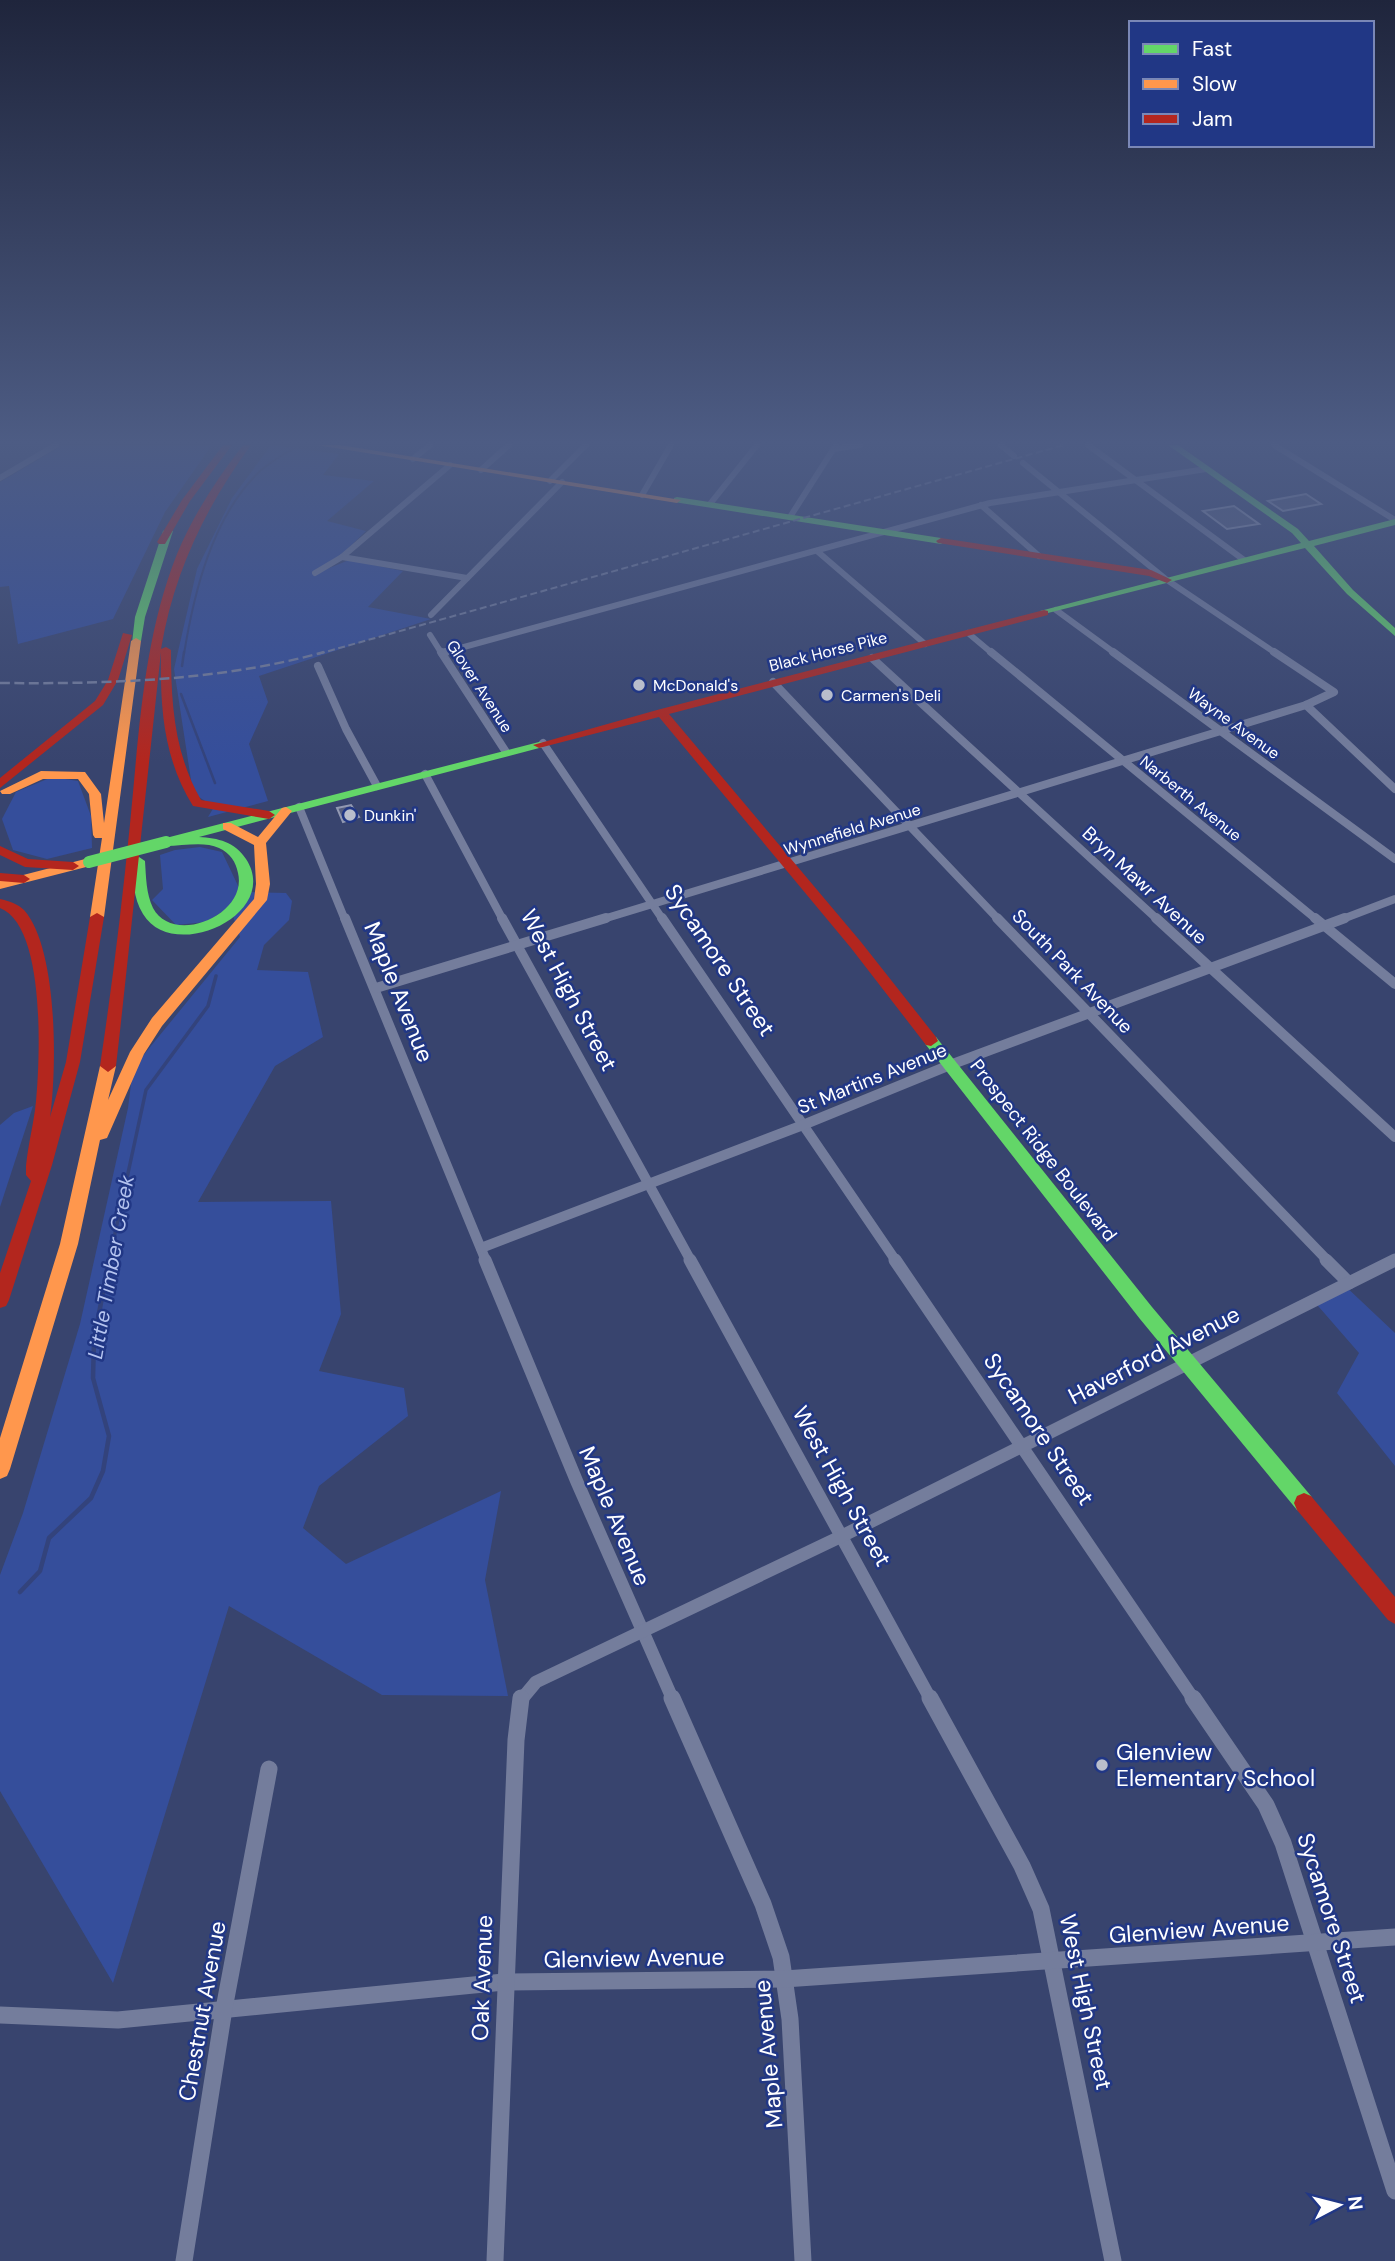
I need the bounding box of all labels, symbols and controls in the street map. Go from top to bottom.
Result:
legend [1129,21,1374,147]
text: Fast [1192,35,1232,63]
text: Slow [1192,70,1237,98]
text: Jam [1192,105,1233,133]
street label: Black Horse Pike [767,627,889,676]
street label: Glover Avenue [442,636,517,737]
place label: McDonald's [653,675,738,696]
marker: McDonald's [631,677,647,693]
street label: Wayne Avenue [1183,683,1284,764]
place label: Carmen's Deli [841,685,941,706]
marker: Carmen's Deli [819,687,835,703]
street label: Narberth Avenue [1136,751,1246,846]
street label: Wynnefield Avenue [781,799,923,860]
place label: Dunkin' [364,805,416,826]
marker: Dunkin' [342,807,358,823]
street label: Bryn Mawr Avenue [1077,821,1213,950]
street label: Sycamore Street [658,878,782,1042]
street label: West High Street [514,904,624,1076]
street label: South Park Avenue [1007,904,1139,1039]
street label: Maple Avenue [357,917,441,1067]
street label: St Martins Avenue [794,1037,951,1120]
street label: Prospect Ridge Boulevard [965,1054,1123,1247]
water label: Little Timber Creek [81,1173,141,1361]
street label: Haverford Avenue [1063,1299,1245,1411]
street label: Sycamore Street [977,1347,1101,1511]
street label: West High Street [786,1401,898,1571]
street label: Maple Avenue [572,1442,658,1590]
place label: Glenview Elementary School [1116,1737,1315,1793]
marker: Glenview Elementary School [1094,1757,1110,1773]
street label: Sycamore Street [1290,1829,1374,2007]
street label: Glenview Avenue [1108,1908,1290,1950]
street label: West High Street [1053,1911,1119,2093]
street label: Oak Avenue [465,1914,499,2042]
street label: Chestnut Avenue [171,1919,233,2103]
street label: Glenview Avenue [543,1941,725,1975]
street label: Maple Avenue [747,1979,789,2129]
north arrow [1304,2170,1374,2240]
text: N [1342,2195,1369,2211]

